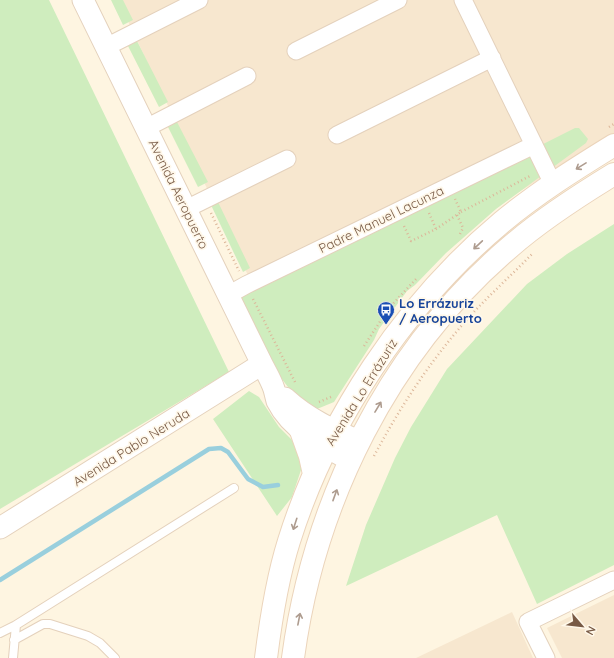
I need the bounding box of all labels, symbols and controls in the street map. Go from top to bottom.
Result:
street label: Avenida Aeropuerto [146,137,213,252]
one-way arrow [576,162,587,170]
street label: Padre Manuel Lacunza [316,182,446,256]
one-way arrow [472,240,483,249]
place label: Lo Errázuriz / Aeropuerto [399,295,482,326]
bus stop icon: Lo Errázuriz / Aeropuerto [376,300,396,325]
street label: Avenida Lo Errázuriz [322,336,400,448]
one-way arrow [374,402,382,413]
street label: Avenida Pablo Neruda [70,405,192,489]
one-way arrow [332,489,340,501]
one-way arrow [291,517,298,530]
north arrow [562,606,602,646]
one-way arrow [295,613,303,626]
text: N [583,624,599,638]

